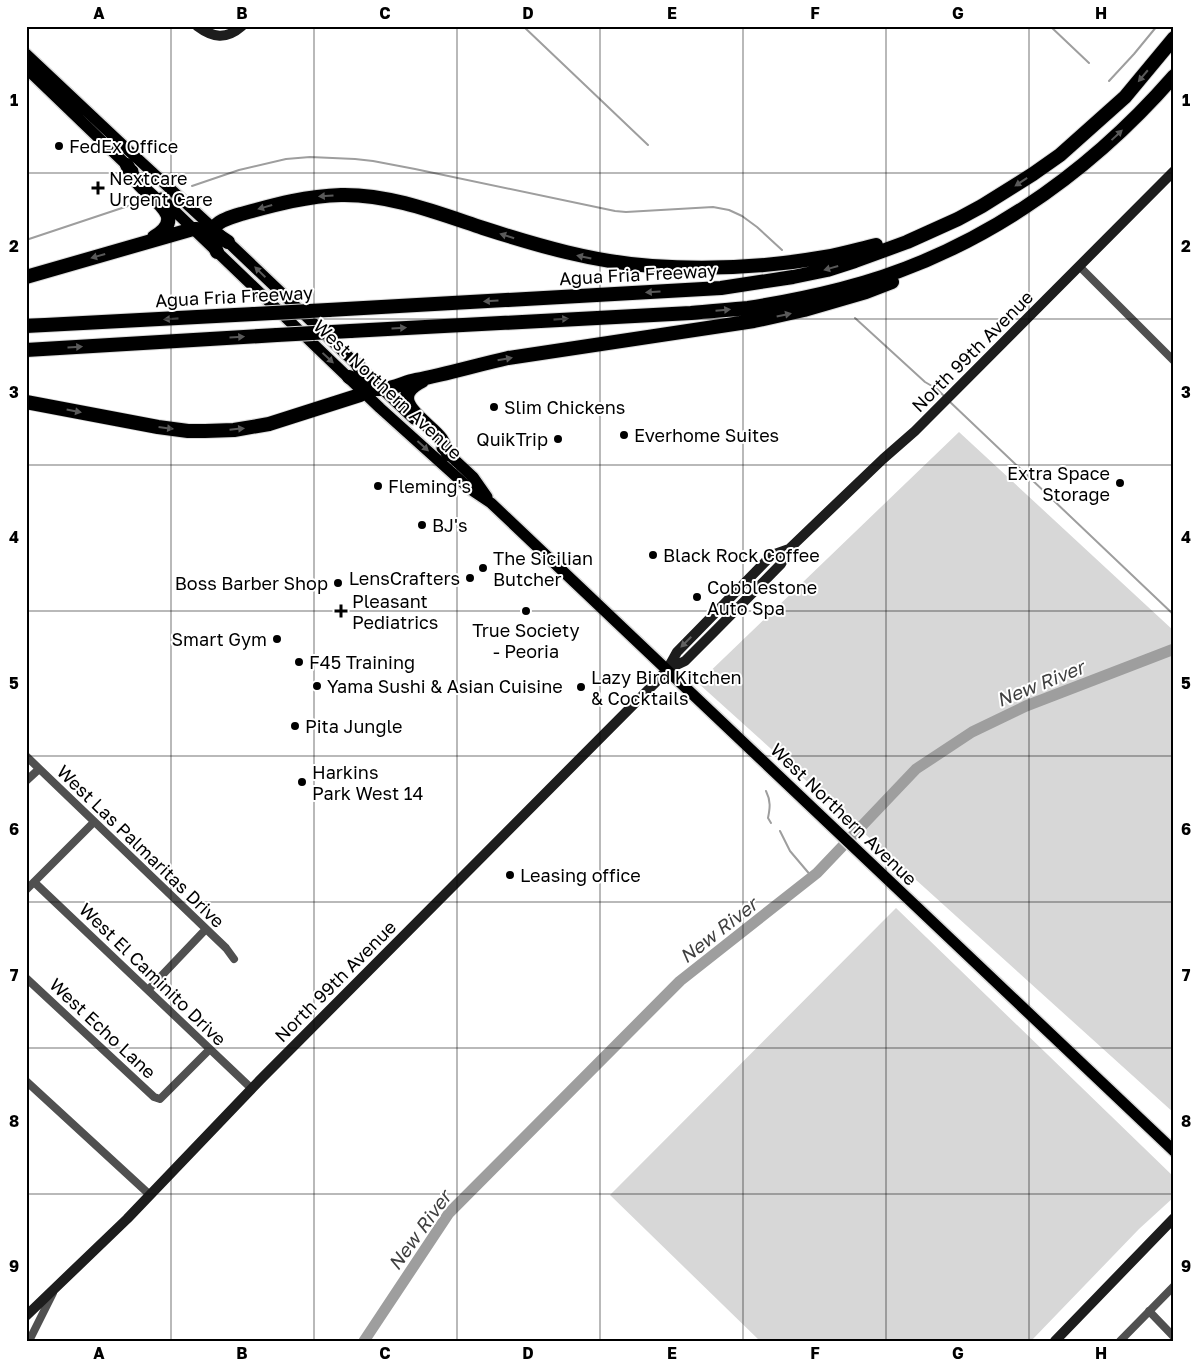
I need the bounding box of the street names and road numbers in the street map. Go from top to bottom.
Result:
street label: Agua Fria Freeway [558,259,718,289]
street label: Agua Fria Freeway [154,281,314,311]
street label: North 99th Avenue [907,286,1037,416]
street label: West Northern Avenue [309,314,467,464]
street label: West Northern Avenue [766,738,922,890]
street label: West Las Palmaritas Drive [53,760,229,932]
street label: West El Caminito Drive [75,898,231,1050]
street label: North 99th Avenue [270,916,400,1046]
street label: West Echo Lane [45,973,161,1083]

